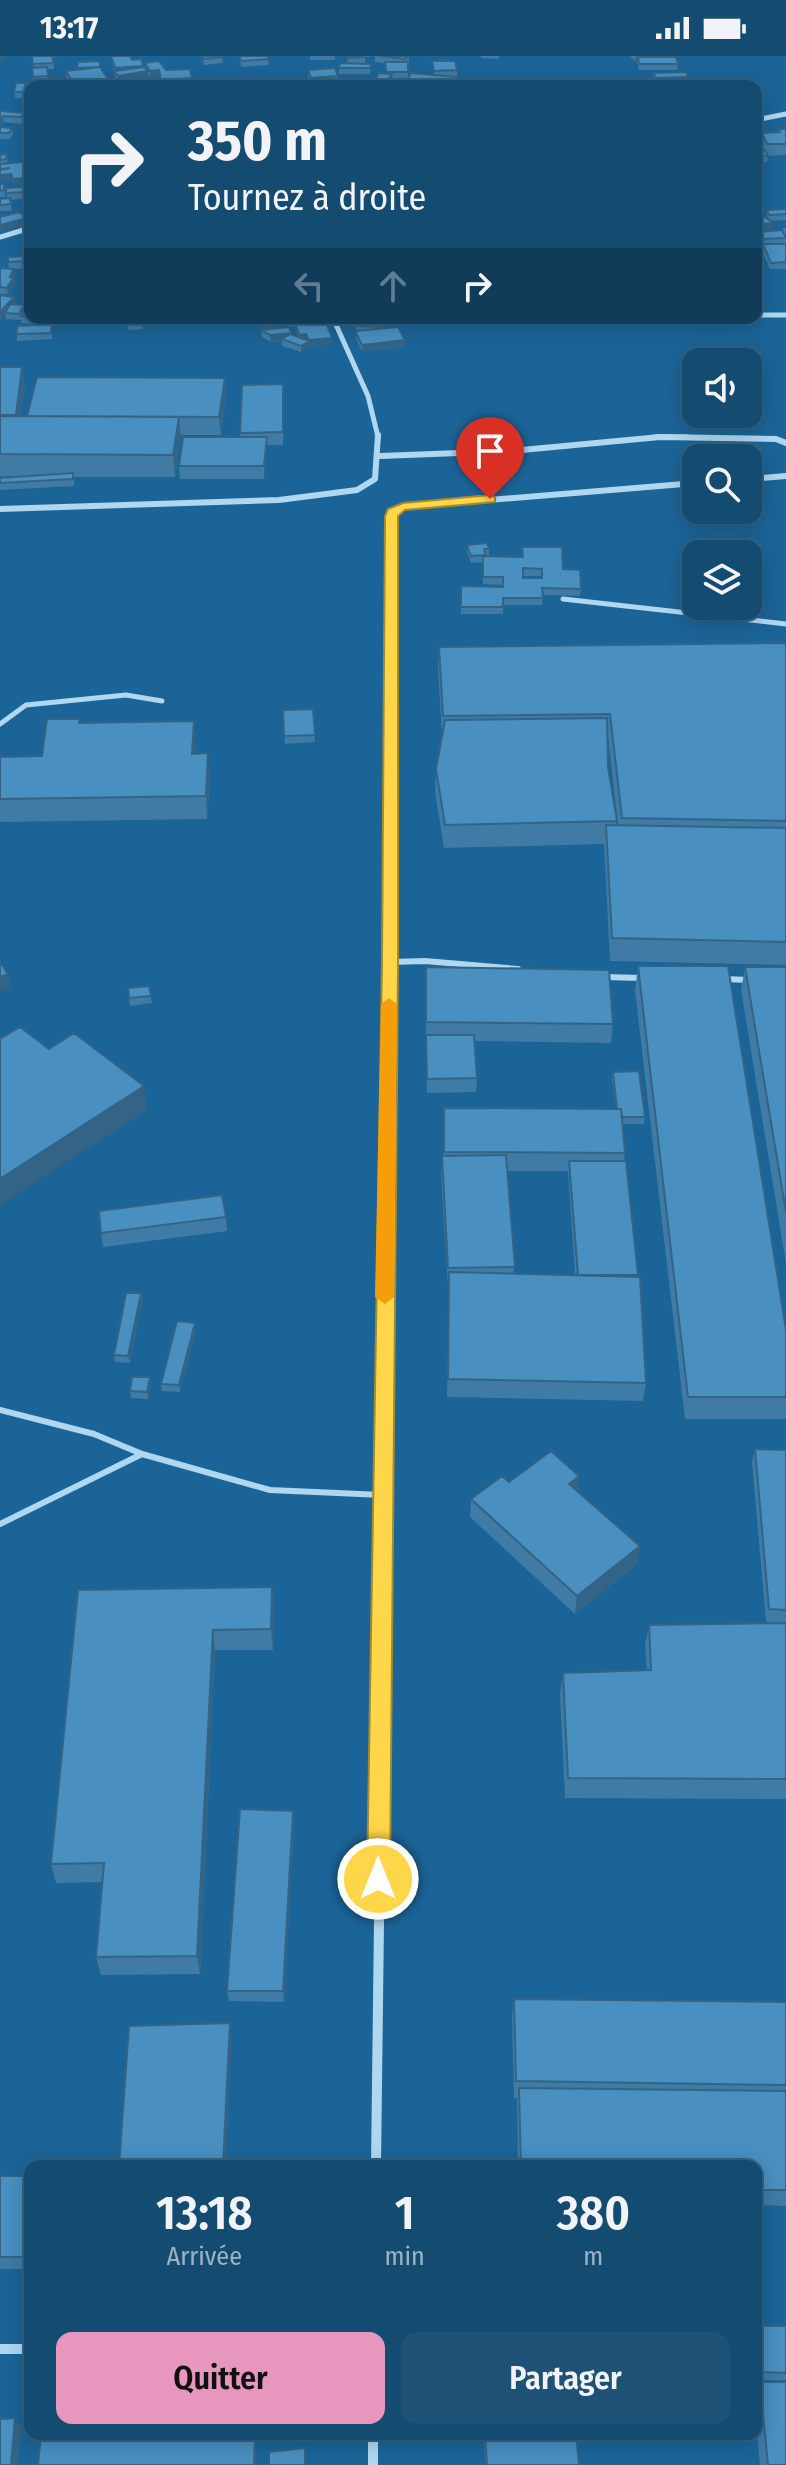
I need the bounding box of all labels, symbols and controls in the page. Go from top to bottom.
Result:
text: 13:17 [40,10,98,46]
text: 350 m [188,108,327,175]
icon: right [56,112,160,216]
text: Tournez à droite [188,176,426,220]
icon: left [287,264,331,308]
icon: ahead [371,264,415,308]
icon: right [455,264,499,308]
map controls [682,348,762,620]
button: sound [682,348,762,428]
pin [456,417,524,499]
icon: arrive [468,429,512,473]
button: search [682,444,762,524]
button: layers [682,540,762,620]
position arrow [336,1837,420,1921]
text: 13:18 [156,2184,253,2242]
text: 1 [395,2184,415,2242]
text: 380 [557,2184,630,2242]
text: Arrivée [166,2241,242,2272]
text: min [385,2241,425,2272]
text: m [583,2241,603,2272]
button: Quitter [56,2332,385,2424]
button: Partager [401,2332,730,2424]

